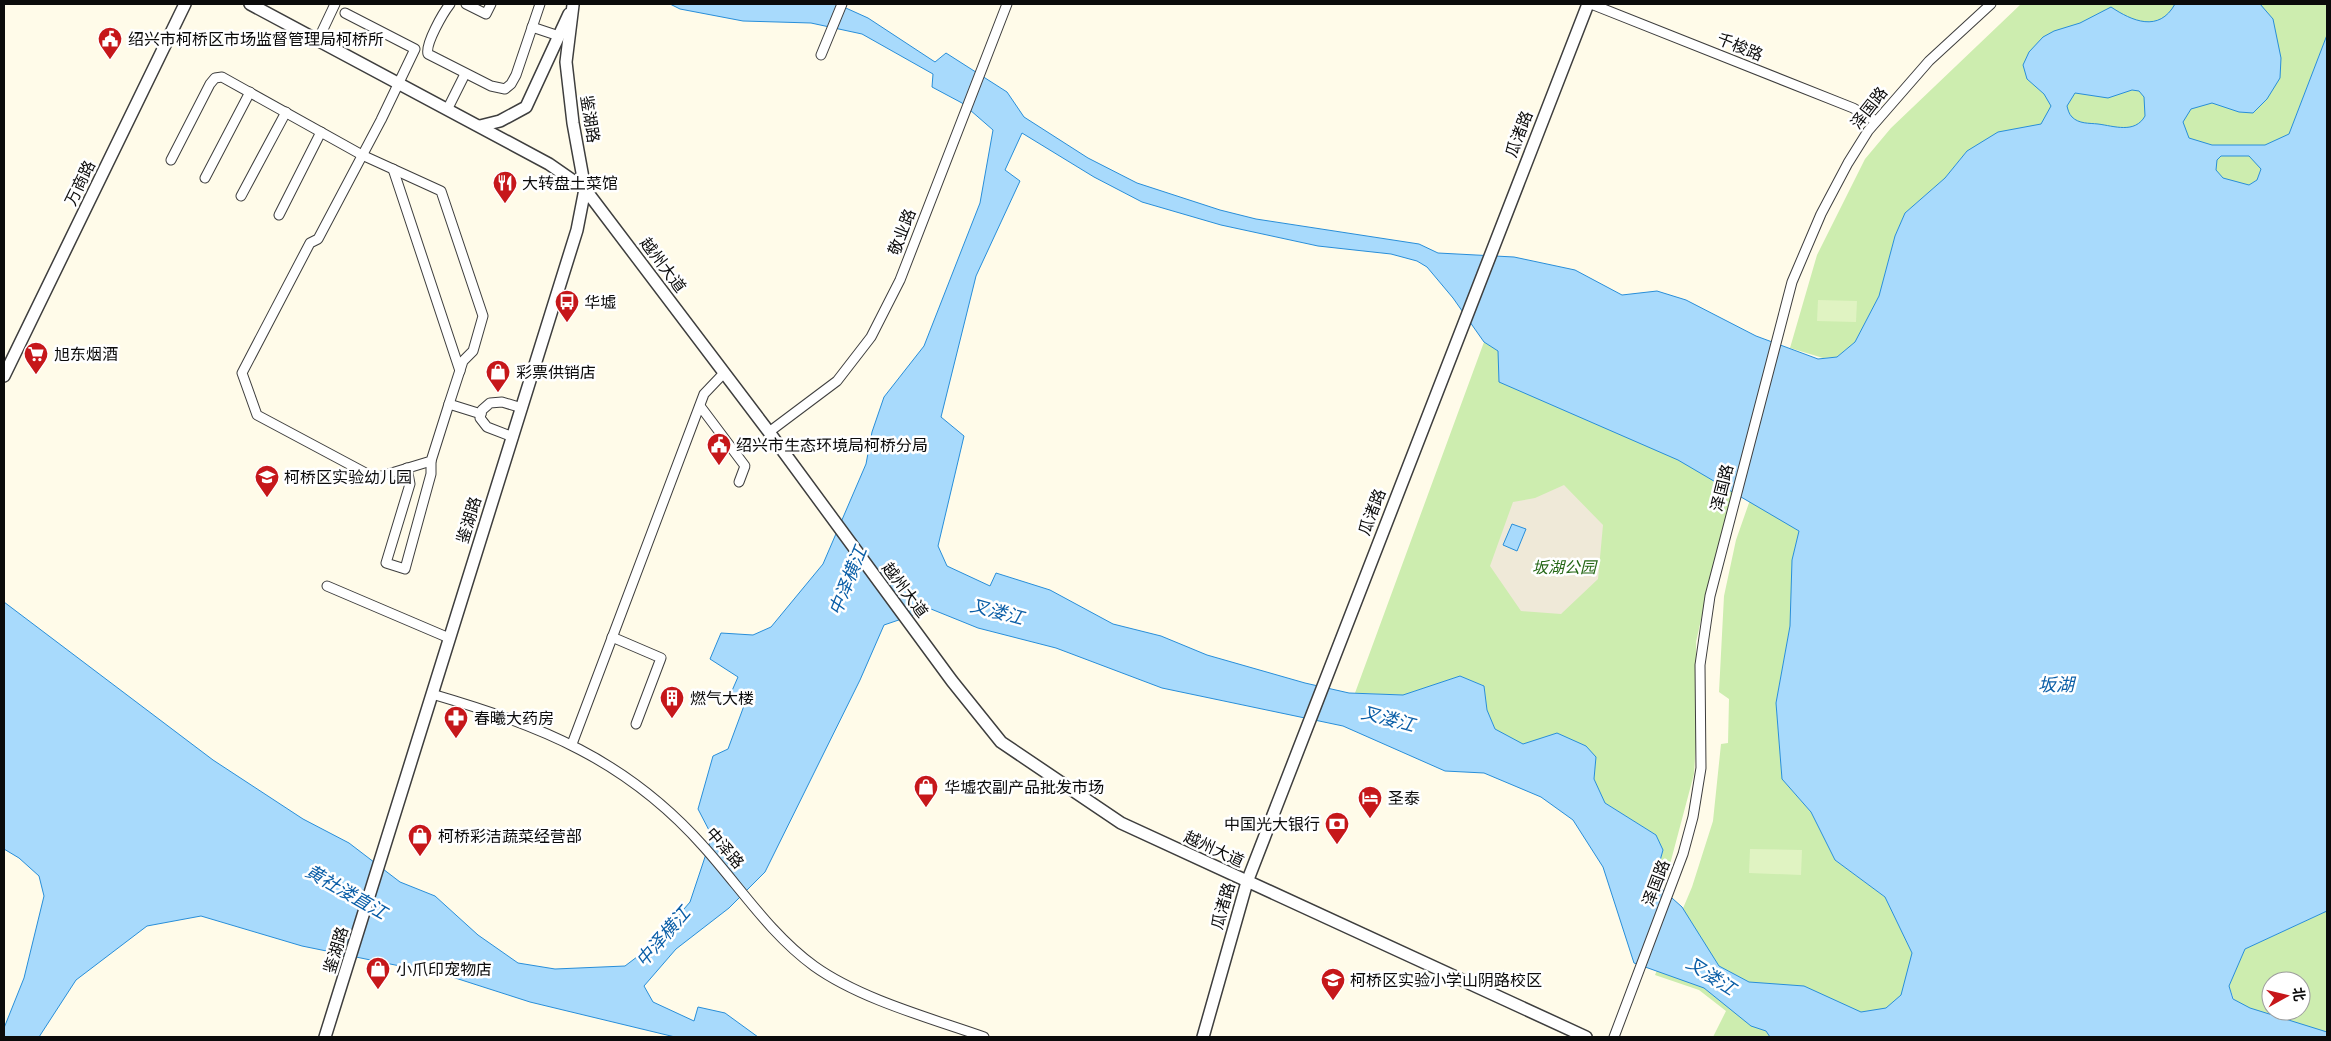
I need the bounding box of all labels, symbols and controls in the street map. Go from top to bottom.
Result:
public building icon: 绍兴市柯桥区市场监督管理局柯桥所 [97,26,123,60]
street label: 千梭路 [1714,29,1766,65]
place label: 绍兴市柯桥区市场监督管理局柯桥所 [128,30,384,49]
street label: 泽国路 [1847,83,1891,133]
street label: 鉴湖路 [577,94,603,144]
street label: 瓜渚路 [1502,108,1536,160]
street label: 万商路 [61,157,99,209]
restaurant icon: 大转盘土菜馆 [492,170,518,204]
place label: 大转盘土菜馆 [522,174,618,193]
street label: 敬业路 [885,206,919,258]
street label: 越州大道 [636,234,690,296]
bus stop icon: 华墟 [554,289,580,323]
place label: 华墟 [584,293,616,312]
supermarket icon: 旭东烟酒 [23,341,49,375]
place label: 旭东烟酒 [54,345,118,364]
shop icon: 彩票供销店 [485,359,511,393]
place label: 彩票供销店 [516,363,596,382]
public building icon: 绍兴市生态环境局柯桥分局 [706,432,732,466]
place label: 绍兴市生态环境局柯桥分局 [736,436,928,455]
street label: 泽国路 [1707,462,1737,514]
school or university icon: 柯桥区实验幼儿园 [254,464,280,498]
place label: 柯桥区实验幼儿园 [284,468,412,487]
street label: 瓜渚路 [1355,486,1389,538]
street label: 鉴湖路 [453,494,485,546]
water label: 中泽横江 [824,542,872,618]
park label: 坂湖公园 [1532,558,1598,577]
street label: 越州大道 [878,559,932,621]
water label: 叉溇江 [968,594,1028,630]
water label: 坂湖 [2038,674,2077,696]
building icon: 燃气大楼 [659,685,685,719]
place label: 燃气大楼 [690,689,754,708]
water label: 叉溇江 [1359,701,1419,737]
pharmacy icon: 春曦大药房 [443,705,469,739]
place label: 春曦大药房 [474,709,554,728]
shop icon: 华墟农副产品批发市场 [913,774,939,808]
place label: 华墟农副产品批发市场 [944,778,1104,797]
hotel icon: 圣泰 [1357,785,1383,819]
place label: 圣泰 [1388,789,1420,808]
bank icon: 中国光大银行 [1324,811,1350,845]
place label: 中国光大银行 [1224,815,1320,834]
shop icon: 柯桥彩洁蔬菜经营部 [407,823,433,857]
street label: 中泽路 [702,824,748,872]
place label: 柯桥彩洁蔬菜经营部 [438,827,582,846]
street label: 越州大道 [1181,827,1247,871]
street label: 泽国路 [1639,857,1673,909]
water label: 黄社溇直江 [302,860,392,925]
street label: 瓜渚路 [1207,880,1239,932]
water label: 中泽横江 [631,901,696,971]
street label: 鉴湖路 [320,924,352,976]
water label: 叉溇江 [1682,952,1741,1001]
shop icon: 小爪印宠物店 [365,956,391,990]
place label: 小爪印宠物店 [396,960,492,979]
school or university icon: 柯桥区实验小学山阴路校区 [1320,967,1346,1001]
place label: 柯桥区实验小学山阴路校区 [1350,971,1542,990]
north arrow [2261,971,2311,1021]
text: 北 [2289,986,2308,1002]

